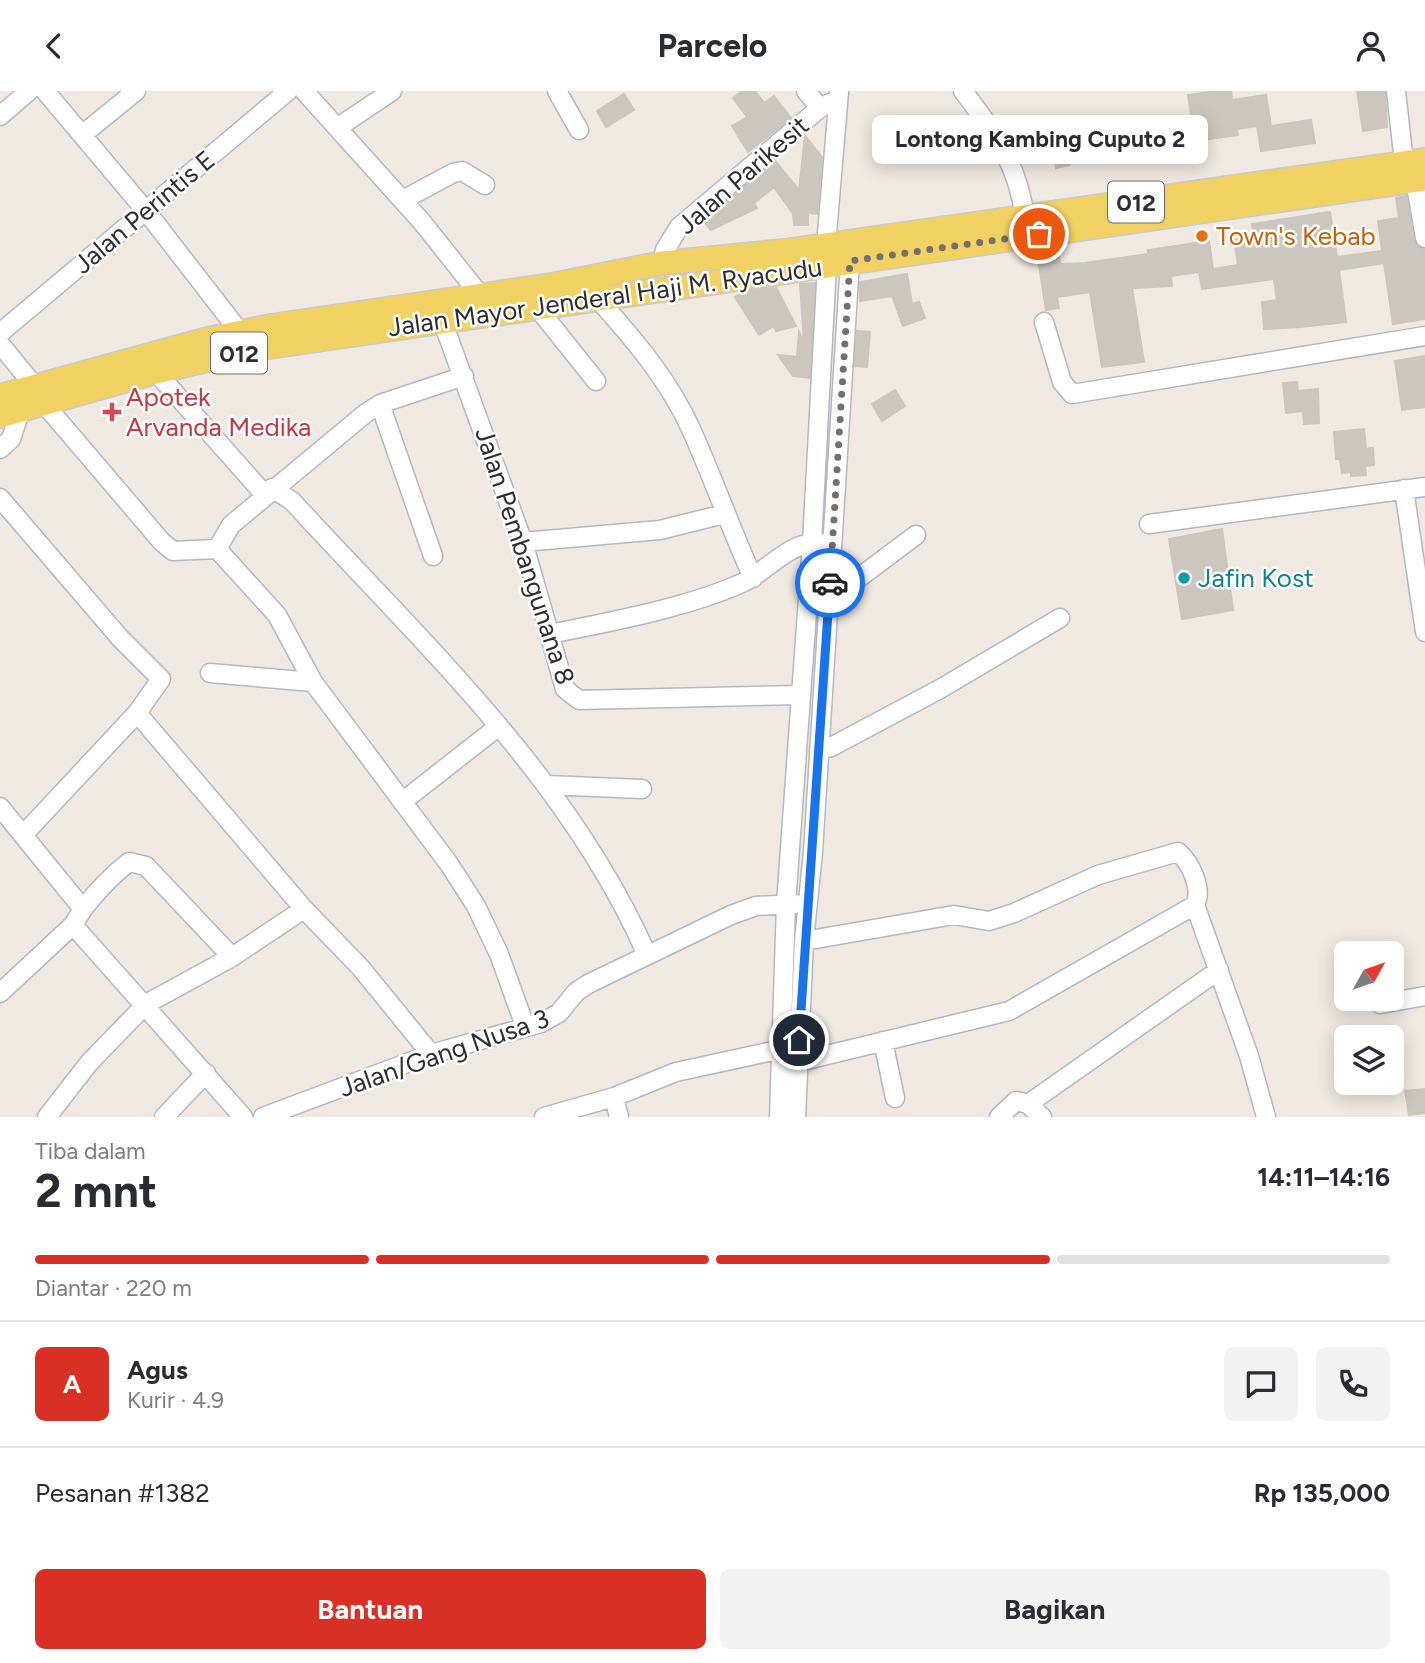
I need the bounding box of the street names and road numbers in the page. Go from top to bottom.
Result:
street label: Jalan Parikesit [671,109,815,241]
street label: Jalan Perintis E [67,144,221,280]
road number: 012 [1108,181,1164,223]
street label: Jalan Mayor Jenderal Haji M. Ryacudu [386,251,824,343]
road number: 012 [211,333,267,373]
street label: Jalan Pembangunana 8 [468,423,582,689]
street label: Jalan/Gang Nusa 3 [335,1002,553,1104]

